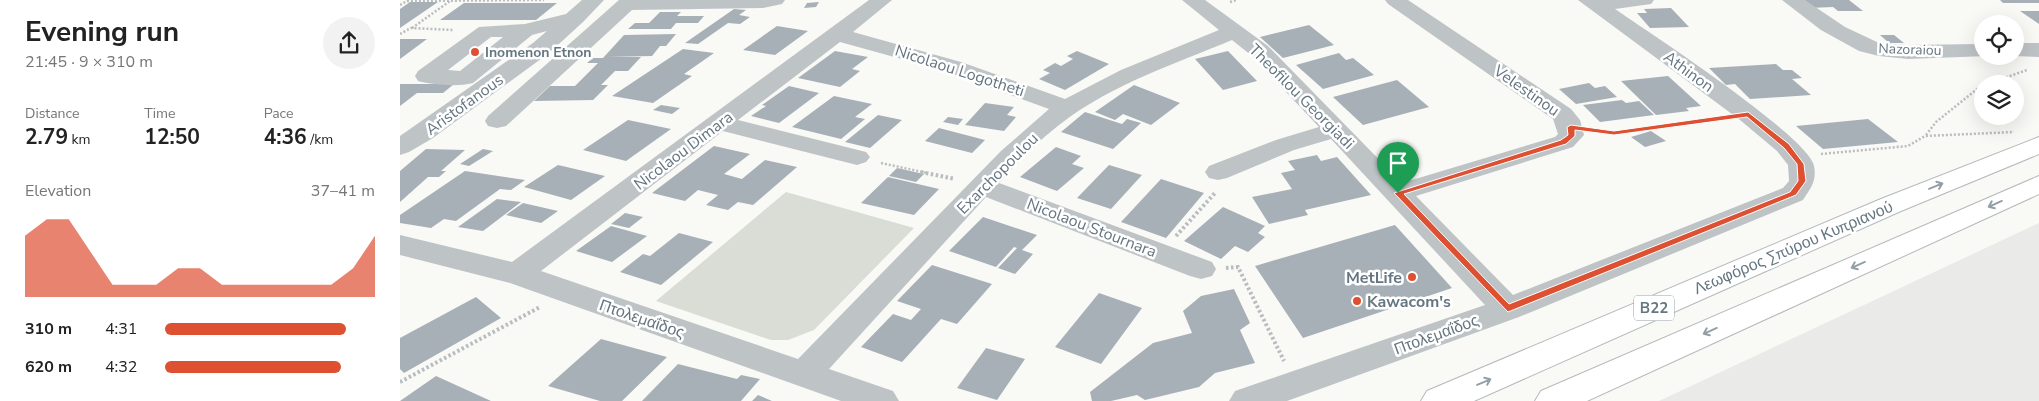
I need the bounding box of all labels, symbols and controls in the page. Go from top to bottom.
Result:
text: Evening run [25,13,179,51]
map controls [1974,15,2024,125]
button: locate [1974,15,2024,65]
button: share [323,17,375,69]
street label: Theofilou Georgiadi [1244,39,1359,154]
street label: Nazoraiou [1878,39,1942,60]
street label: Nicolaou Logotheti [892,40,1027,102]
place label: Inomenon Etnon [485,43,591,62]
marker: Inomenon Etnon [469,46,481,58]
street label: Athinon [1659,46,1718,97]
text: 21:45 · 9 × 310 m [25,51,153,73]
street label: Velestinou [1488,60,1564,122]
street label: Aristofanous [421,69,508,141]
button: layers [1974,75,2024,125]
text: Distance [25,104,79,123]
text: Time [144,104,175,123]
text: Pace [264,104,293,123]
street label: Nicolaou Dimara [630,106,738,195]
text: 2.79 [25,123,68,151]
text: 12:50 [144,123,200,151]
text: 4:36 [264,123,307,151]
street label: Exarchopoulou [952,128,1043,219]
text: km [68,130,91,149]
text: /km [307,130,333,149]
pin [1377,142,1419,193]
icon: arrive [1384,149,1412,177]
text: Elevation [25,180,91,202]
text: 37–41 m [311,180,375,202]
one-way arrow [1928,181,1943,191]
street label: Nicolaou Stournara [1024,193,1160,263]
street label: Λεωφόρος Σπύρου Κυπριανού [1690,196,1896,300]
one-way arrow [1987,200,2002,210]
one-way arrow [1851,261,1866,271]
place label: MetLife [1346,267,1402,289]
marker: MetLife [1406,271,1418,283]
place label: Kawacom's [1367,291,1451,313]
street label: Πτολεμαΐδος [596,294,687,344]
marker: Kawacom's [1351,295,1363,307]
road number: B22 [1634,296,1674,320]
street label: Πτολεμαΐδος [1391,309,1482,360]
text: 310 m [25,318,72,340]
text: 4:31 [105,318,137,340]
one-way arrow [1703,327,1718,337]
text: 620 m [25,356,72,378]
text: 4:32 [105,356,137,378]
one-way arrow [1476,376,1491,386]

